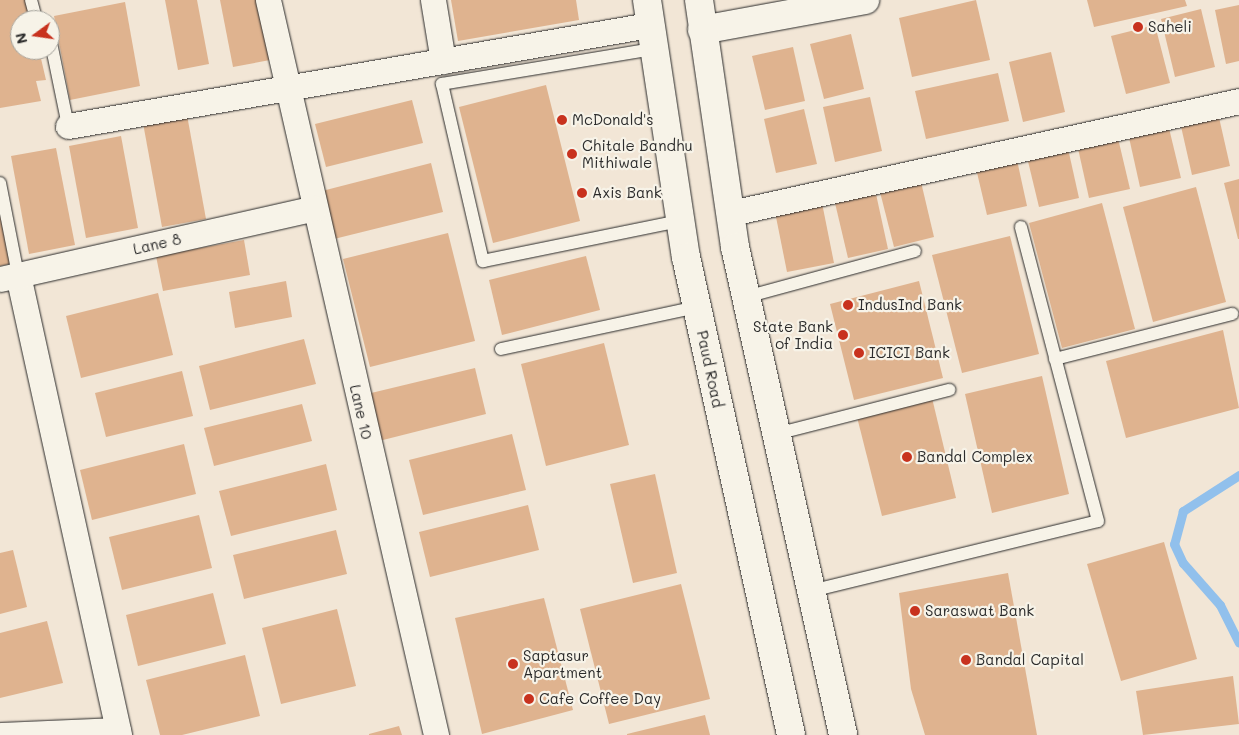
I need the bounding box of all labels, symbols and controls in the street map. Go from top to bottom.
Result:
north arrow [10,10,60,60]
place label: Saheli [1148,18,1192,36]
marker: Saheli [1132,21,1144,33]
text: N [10,31,31,46]
place label: McDonald's [572,111,654,129]
marker: McDonald's [556,114,568,126]
place label: Chitale Bandhu Mithiwale [582,136,693,171]
marker: Chitale Bandhu Mithiwale [566,148,578,160]
place label: Axis Bank [592,184,662,202]
marker: Axis Bank [576,187,588,199]
street label: Lane 8 [131,230,183,258]
place label: IndusInd Bank [858,296,962,314]
marker: IndusInd Bank [842,299,854,311]
place label: State Bank of India [753,317,833,352]
street label: Paud Road [693,329,727,409]
marker: State Bank of India [837,329,849,341]
place label: ICICI Bank [869,344,950,362]
marker: ICICI Bank [853,347,865,359]
street label: Lane 10 [346,383,376,441]
place label: Bandal Complex [917,448,1033,466]
marker: Bandal Complex [901,451,913,463]
place label: Saraswat Bank [925,602,1034,620]
marker: Saraswat Bank [909,605,921,617]
place label: Saptasur Apartment [523,646,602,681]
place label: Bandal Capital [976,651,1084,669]
marker: Bandal Capital [960,654,972,666]
marker: Saptasur Apartment [507,658,519,670]
place label: Cafe Coffee Day [539,690,661,708]
marker: Cafe Coffee Day [523,693,535,705]

